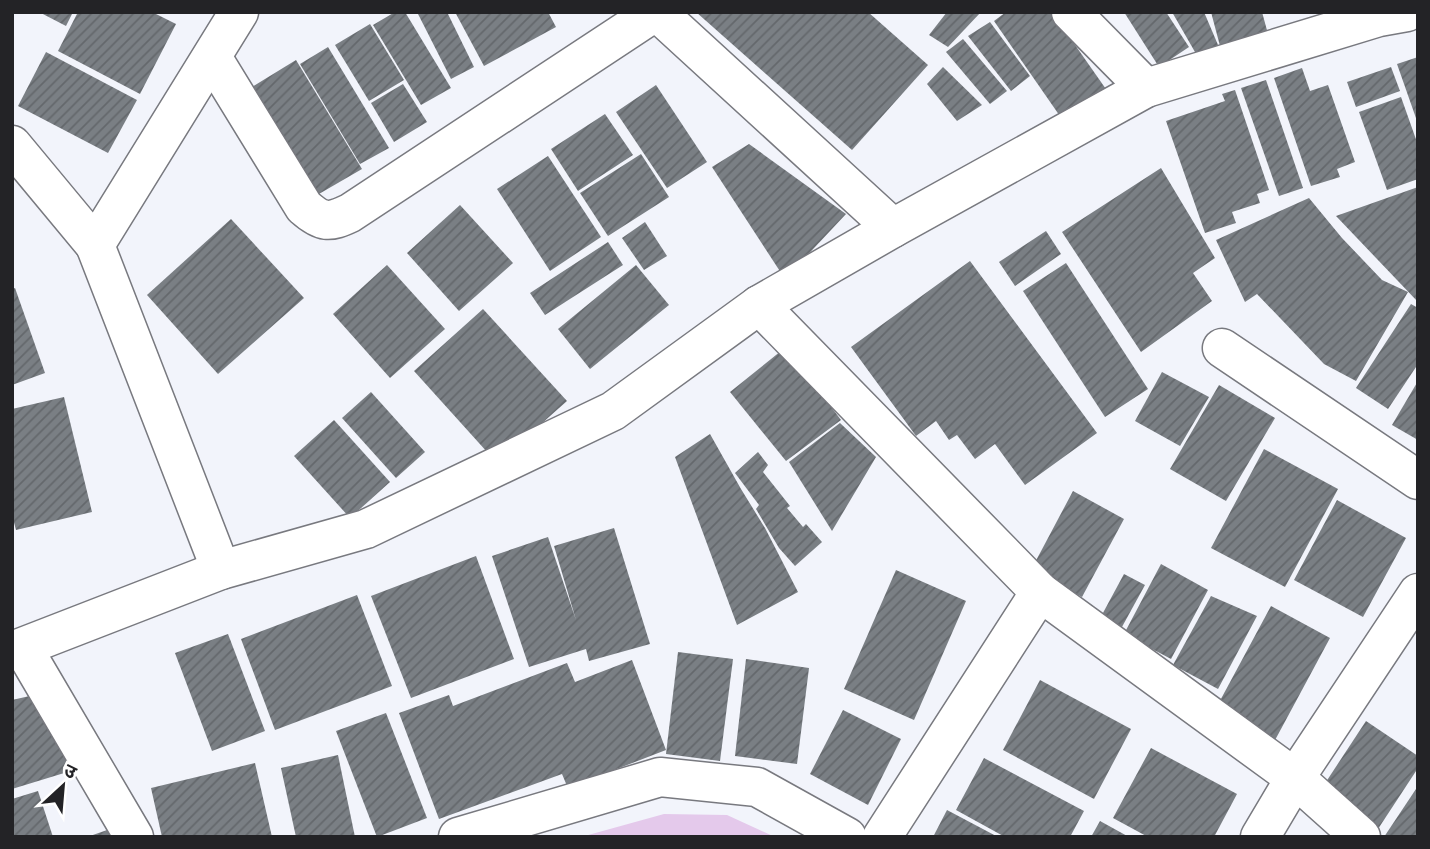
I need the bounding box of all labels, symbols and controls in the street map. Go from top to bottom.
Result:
north arrow [28,751,98,821]
text: उ [61,758,81,783]

